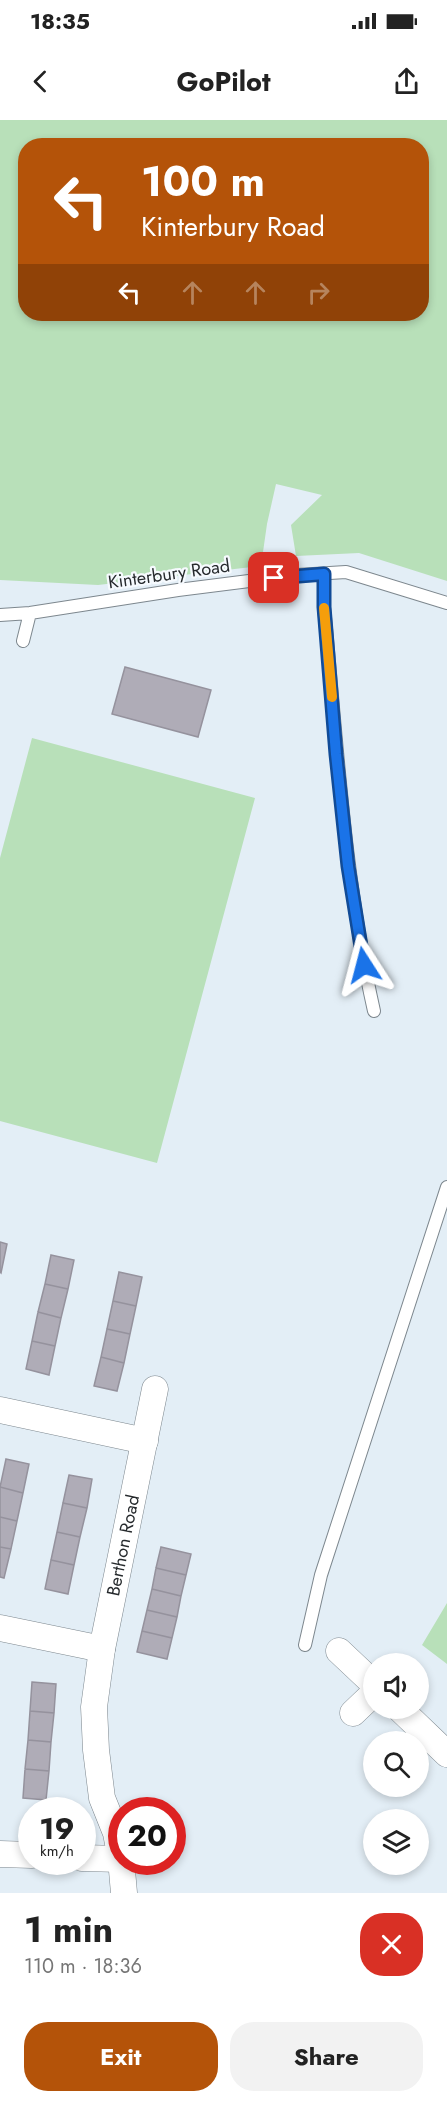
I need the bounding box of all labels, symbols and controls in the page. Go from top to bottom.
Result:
text: 18:35 [30,5,90,37]
text: GoPilot [177,62,271,101]
icon: back [24,65,57,98]
icon: share [390,65,423,98]
text: 100 m [141,151,265,212]
icon: left [42,162,120,240]
text: Kinterbury Road [141,207,325,246]
icon: left [113,276,146,309]
icon: ahead [176,276,209,309]
icon: ahead [239,276,272,309]
icon: right [302,276,335,309]
pin [248,552,299,603]
street label: Kinterbury Road [106,553,232,595]
icon: arrive [257,561,290,594]
position arrow [332,933,396,997]
street label: Berthon Road [100,1492,146,1598]
map controls [363,1653,429,1875]
button: sound [363,1653,429,1719]
button: search [363,1731,429,1797]
speed limit sign: 20 [108,1797,186,1875]
text: 19 [39,1807,75,1850]
button: layers [363,1809,429,1875]
text: km/h [40,1840,74,1862]
text: 1 min [24,1903,113,1955]
button: close [360,1913,423,1976]
text: 110 m · 18:36 [24,1952,142,1981]
button: Exit [24,2022,218,2091]
button: Share [230,2022,423,2091]

